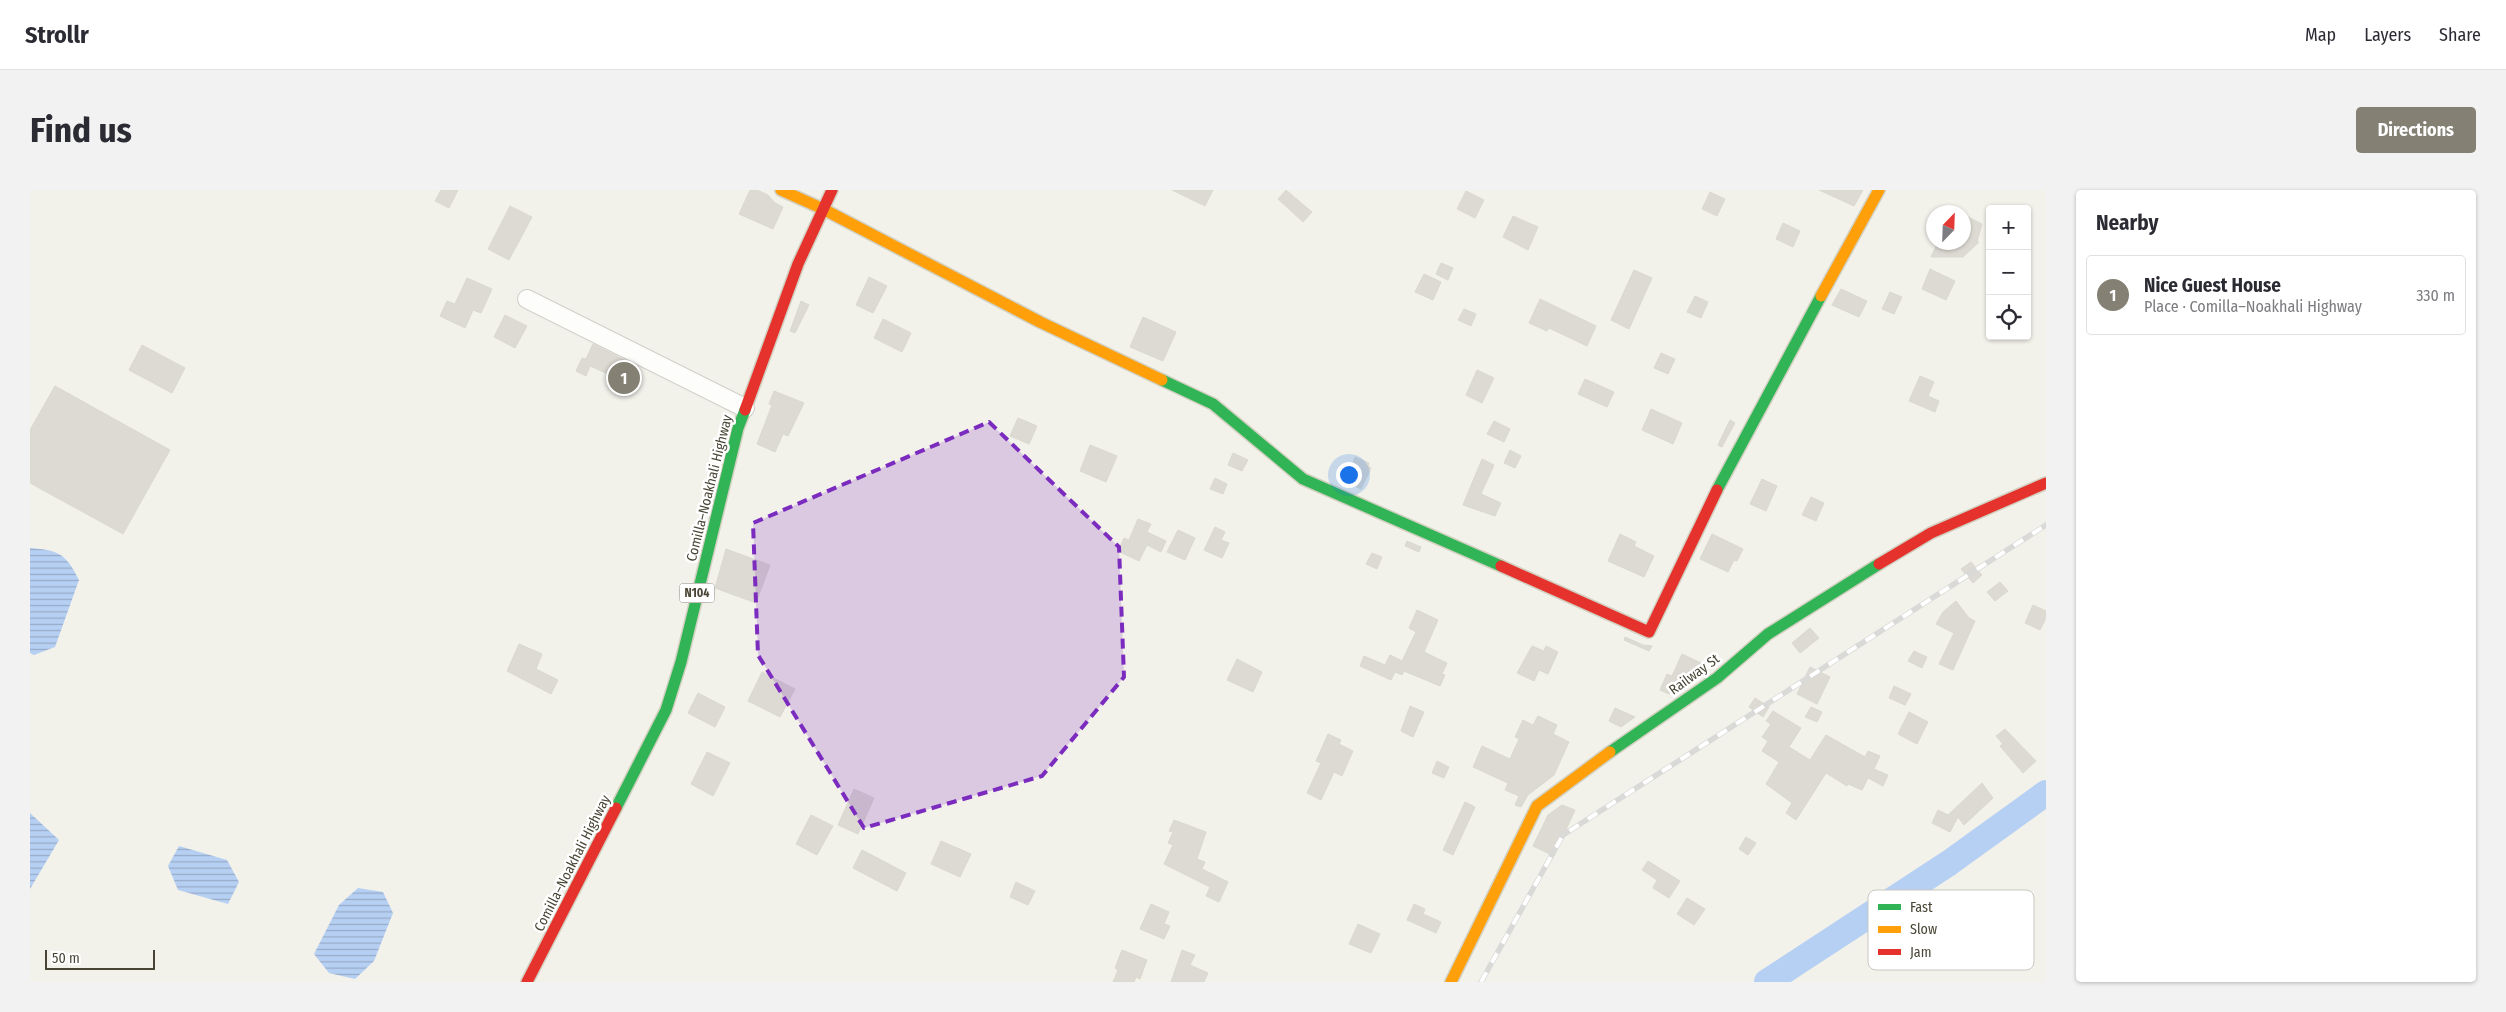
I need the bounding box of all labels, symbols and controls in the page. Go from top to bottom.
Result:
text: Strollr [25,21,89,49]
text: Map [2305,24,2336,46]
text: Layers [2364,24,2411,46]
text: Share [2439,24,2481,46]
button: Directions [2356,107,2476,153]
text: Find us [30,109,132,151]
north arrow [1926,205,1971,250]
map controls [1986,205,2031,340]
button: + [1986,205,2031,250]
text: Nearby [2096,210,2158,236]
button: − [1986,250,2031,295]
text: Nice Guest House [2144,274,2281,297]
text: 1 [2110,286,2116,305]
text: 330 m [2416,286,2455,305]
button: locate [1986,295,2031,340]
text: Place · Comilla–Noakhali Highway [2144,297,2362,316]
pin: 1 [608,359,640,397]
street label: Comilla–Noakhali Highway [683,412,736,563]
your location [1336,462,1362,488]
road number: N104 [680,583,714,602]
street label: Railway St [1666,650,1723,698]
street label: Comilla–Noakhali Highway [531,792,615,934]
legend [1868,890,2034,970]
text: Fast [1910,899,1933,916]
text: Slow [1910,921,1937,938]
text: Jam [1910,944,1931,961]
scale bar [45,947,155,970]
text: 50 m [52,950,80,967]

